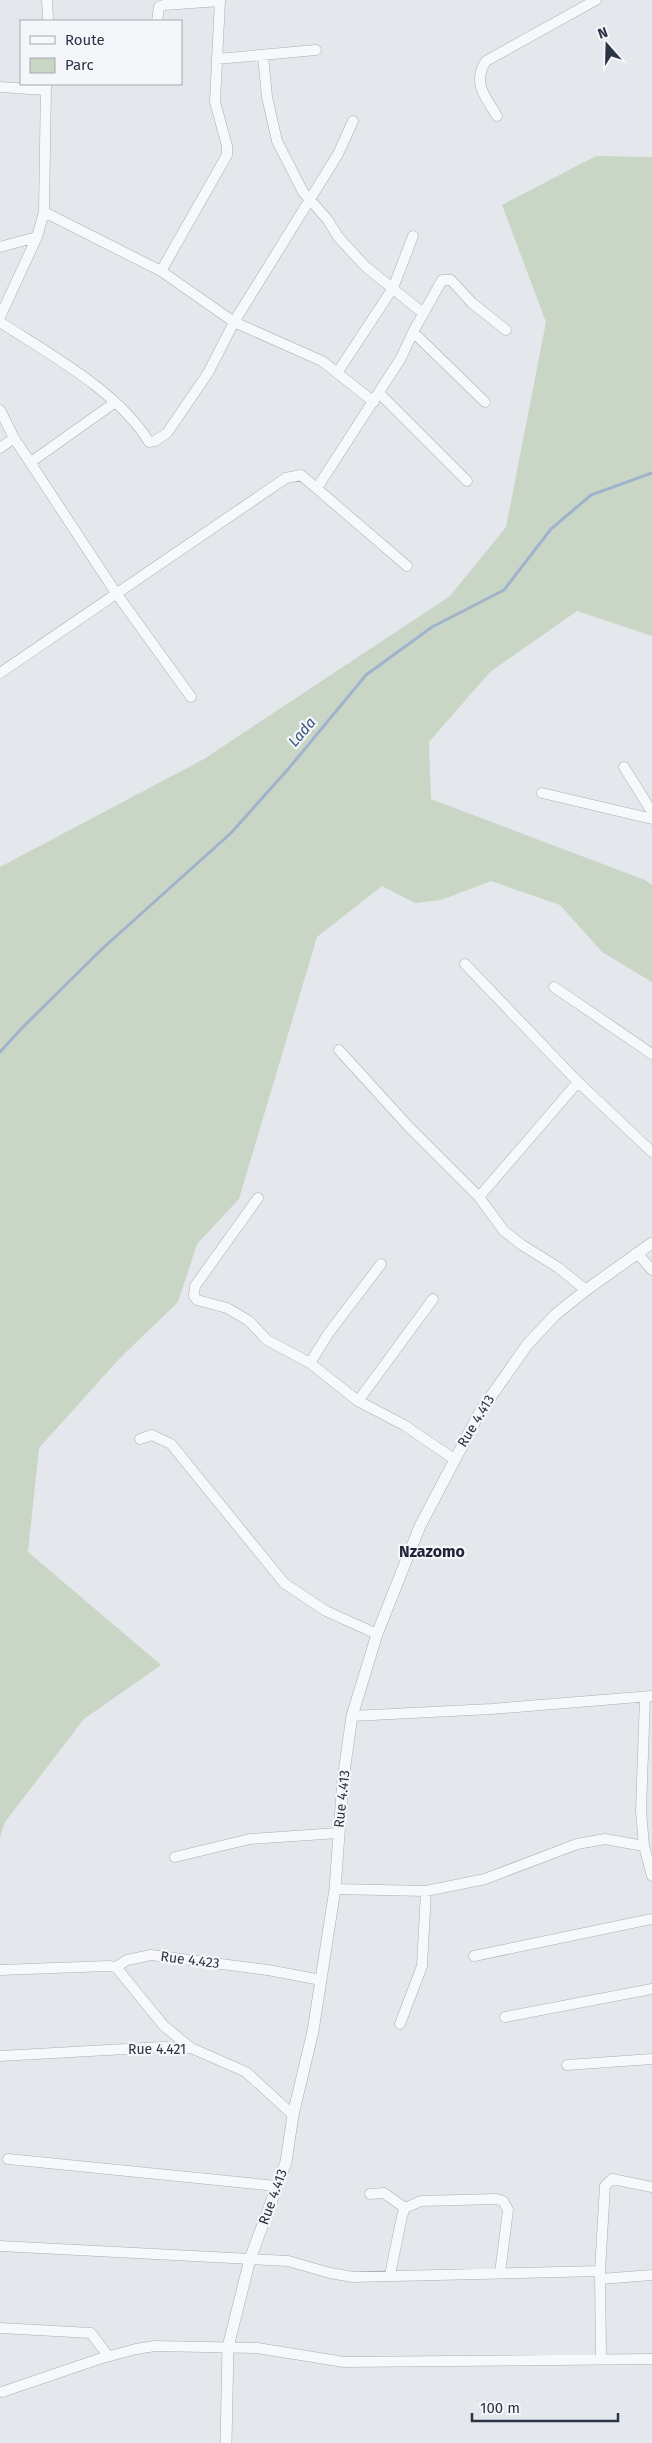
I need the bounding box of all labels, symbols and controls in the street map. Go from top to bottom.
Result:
legend [20,20,182,85]
north arrow [582,20,632,70]
text: N [595,24,610,43]
text: Route [65,31,105,49]
text: Parc [65,56,94,74]
water label: Lada [285,714,319,750]
street label: Rue 4.413 [454,1392,498,1450]
district label: Nzazomo [399,1542,465,1561]
street label: Rue 4.413 [331,1769,353,1829]
street label: Rue 4.423 [160,1948,220,1972]
street label: Rue 4.421 [128,2041,186,2058]
street label: Rue 4.413 [255,2167,291,2227]
scale bar [472,2390,618,2422]
text: 100 m [480,2399,520,2417]

